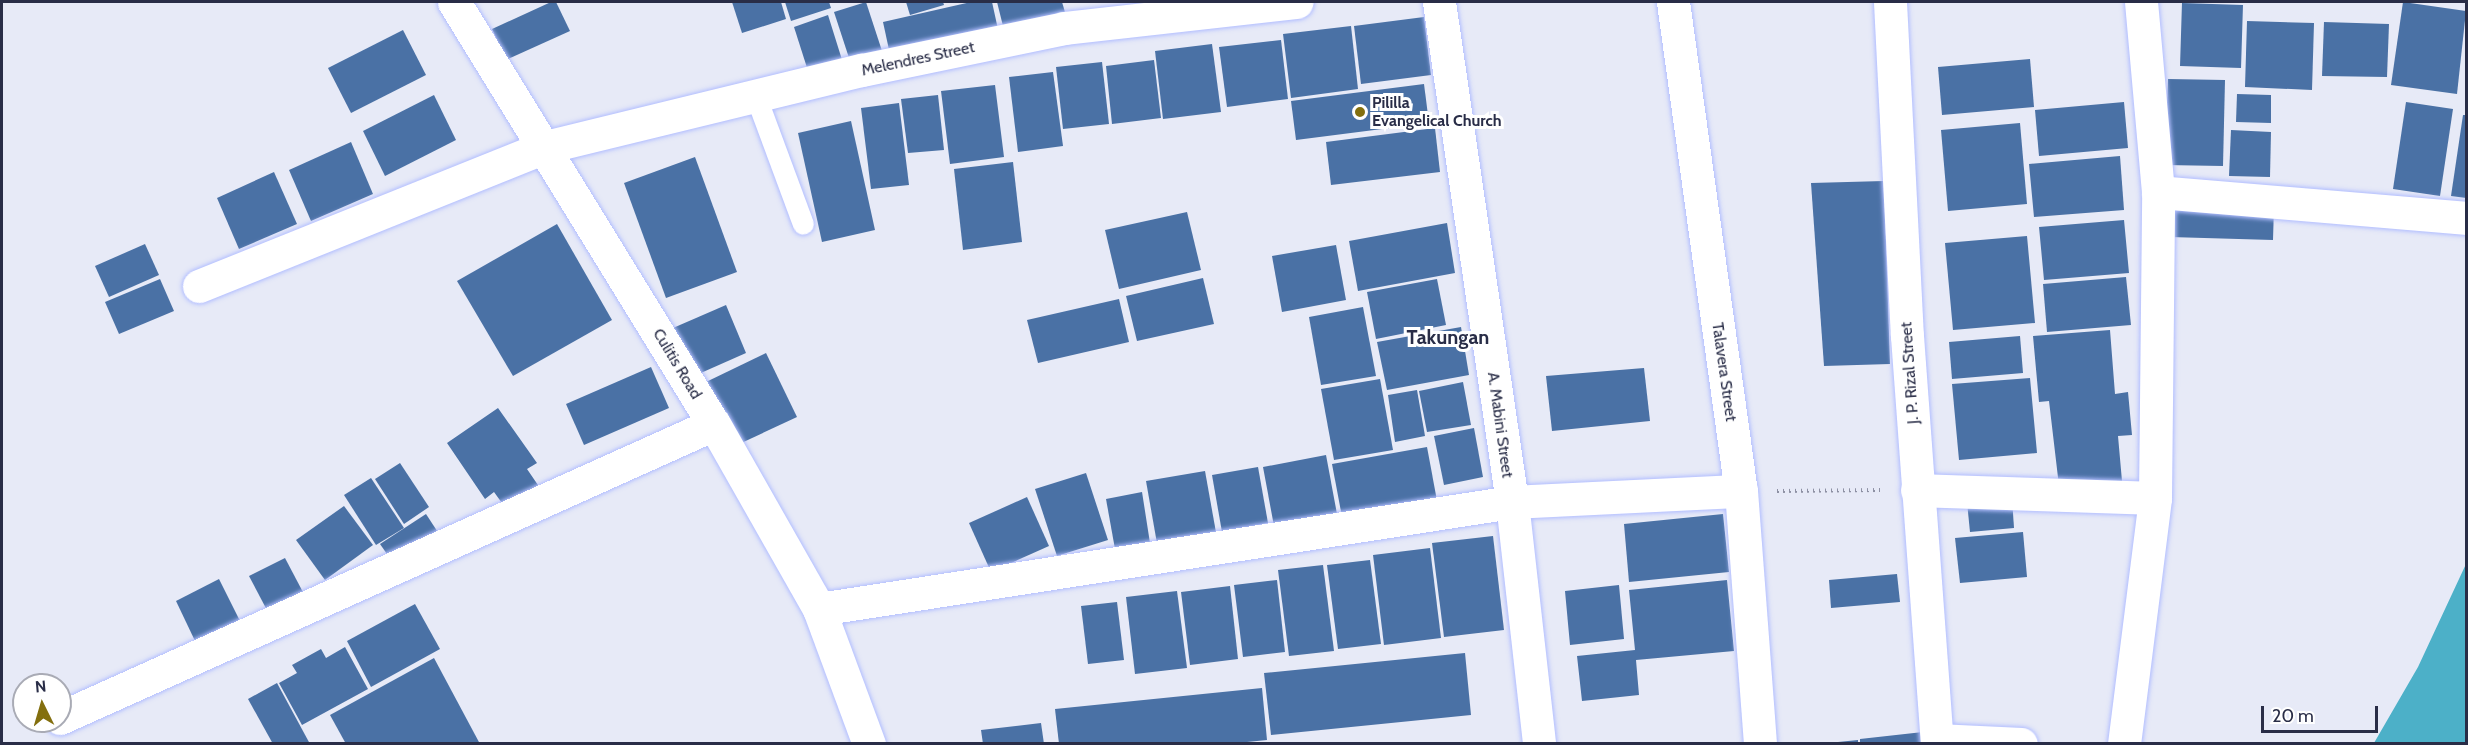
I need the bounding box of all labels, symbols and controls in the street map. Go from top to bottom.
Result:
street label: Melendres Street [860,38,976,80]
place label: Pililla Evangelical Church [1372,93,1502,131]
marker: Pililla Evangelical Church [1353,105,1367,119]
street label: Talavera Street [1708,321,1740,423]
street label: J. P. Rizal Street [1897,321,1923,425]
street label: Culitis Road [648,325,706,403]
district label: Takungan [1407,325,1489,349]
street label: A. Mabini Street [1483,371,1517,479]
north arrow [12,673,72,733]
text: N [34,677,47,697]
scale bar [2264,694,2381,732]
text: 20 m [2272,705,2314,727]

